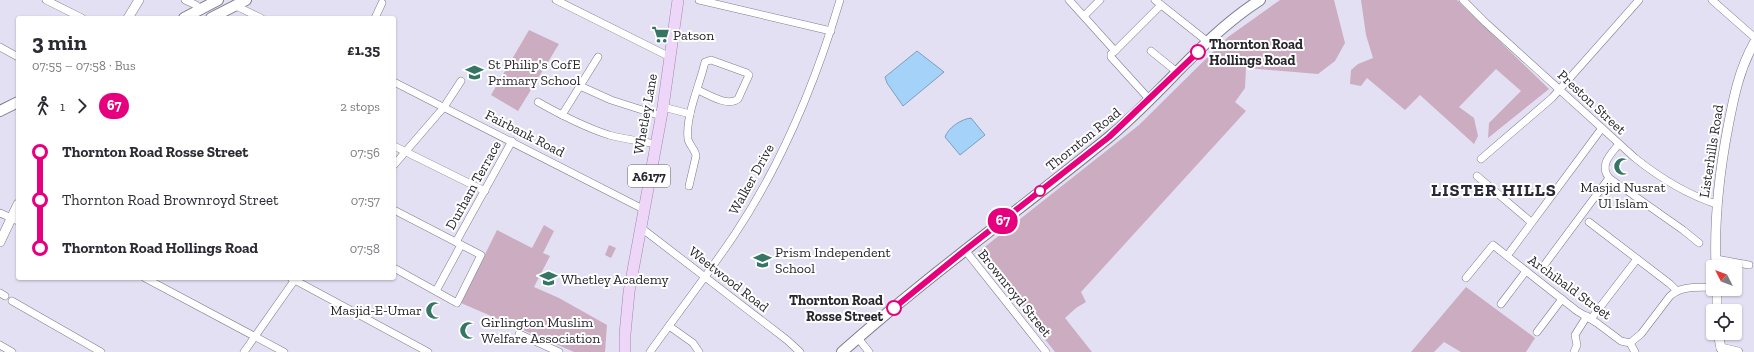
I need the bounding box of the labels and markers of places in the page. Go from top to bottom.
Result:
supermarket icon: Patson [650,25,670,45]
place label: Patson [673,27,714,44]
place label: Thornton Road Hollings Road [1209,36,1303,69]
marker: Thornton Road Hollings Road [1190,44,1206,60]
place label: St Philip's CofE Primary School [488,56,581,89]
school or university icon: St Philip's CofE Primary School [465,62,485,82]
mosque icon: Masjid Nusrat Ul Islam [1613,157,1633,177]
place label: Masjid Nusrat Ul Islam [1580,179,1666,212]
unlabelled marker [1034,185,1046,197]
place label: Prism Independent School [775,244,892,277]
school or university icon: Prism Independent School [752,250,772,270]
school or university icon: Whetley Academy [538,269,558,289]
place label: Whetley Academy [561,271,669,288]
place label: Thornton Road Rosse Street [789,292,883,325]
mosque icon: Masjid-E-Umar [425,300,445,320]
marker: Thornton Road Rosse Street [886,300,902,316]
place label: Masjid-E-Umar [330,302,422,319]
place label: Girlington Muslim Welfare Association [481,314,600,347]
mosque icon: Girlington Muslim Welfare Association [458,320,478,340]

